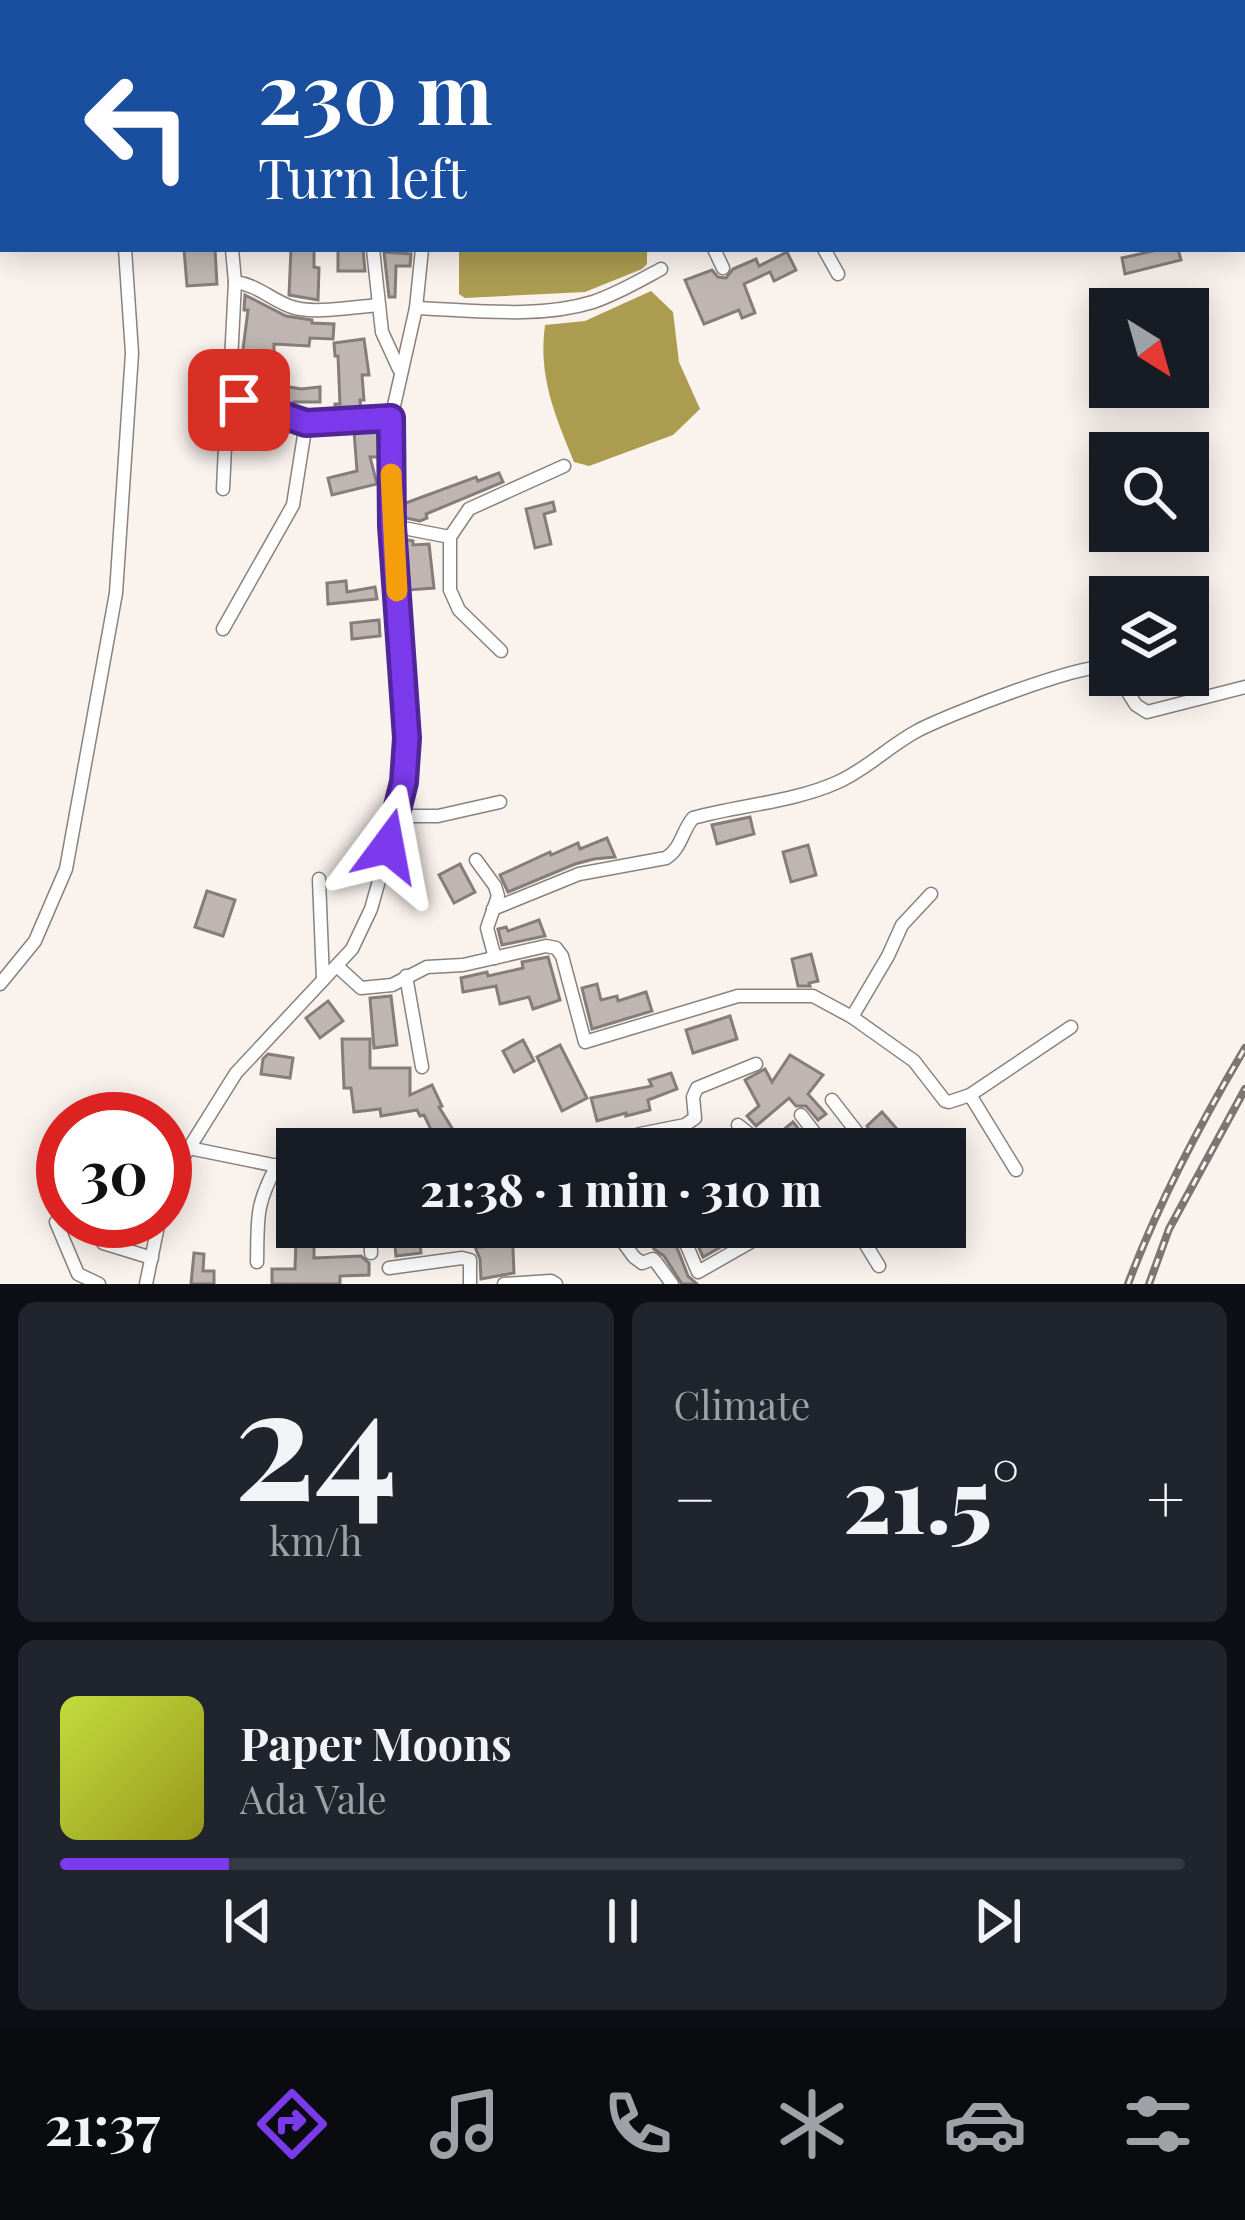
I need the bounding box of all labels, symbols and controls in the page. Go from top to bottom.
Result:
text: 230 m [258,34,493,146]
icon: left [60,48,216,204]
text: Turn left [258,141,467,213]
north arrow [1089,288,1209,408]
map controls [1089,288,1209,696]
pin [188,349,290,451]
icon: arrive [206,367,272,433]
button: search [1089,432,1209,552]
button: layers [1089,576,1209,696]
position arrow [325,783,451,909]
speed limit sign: 30 [36,1092,192,1248]
text: 21:38 · 1 min · 310 m [420,1158,822,1218]
text: 24 [234,1332,398,1540]
text: Climate [674,1378,811,1430]
text: 21.5° [843,1437,1019,1557]
text: − [674,1453,716,1541]
text: + [1146,1453,1185,1541]
text: km/h [269,1514,363,1566]
text: Paper Moons [240,1712,512,1772]
text: Ada Vale [240,1772,387,1824]
icon: previous [215,1888,281,1954]
icon: pause [590,1888,656,1954]
icon: next [965,1888,1031,1954]
icon: directions [250,2082,334,2166]
icon: music [423,2082,507,2166]
icon: phone [596,2082,680,2166]
icon: climate [770,2082,854,2166]
icon: car [943,2082,1027,2166]
icon: filters [1116,2082,1200,2166]
text: 21:37 [45,2088,160,2160]

